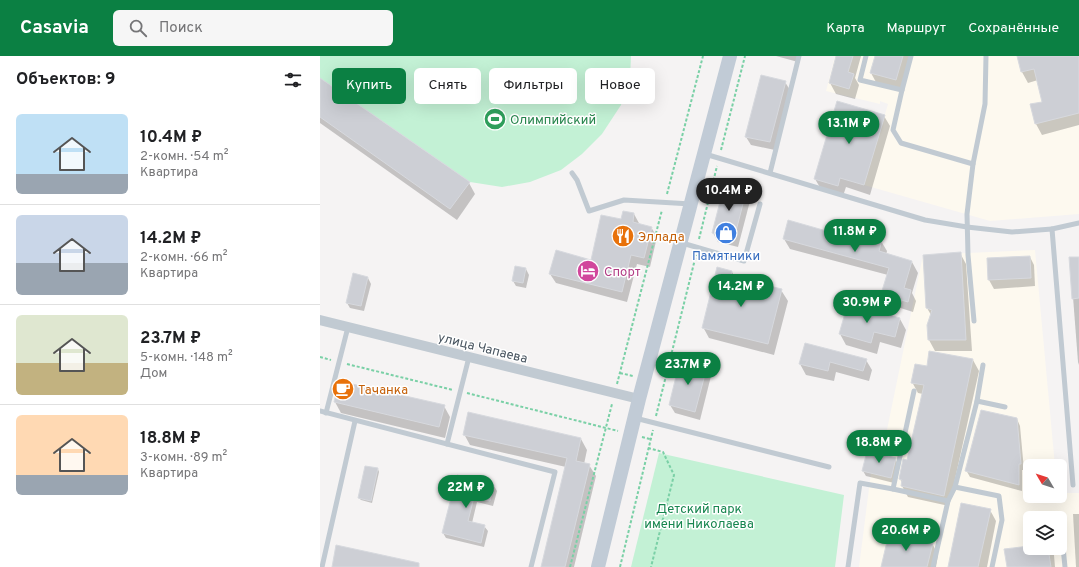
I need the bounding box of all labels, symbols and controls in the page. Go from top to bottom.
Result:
search box [113,10,393,46]
text: Casavia [20,16,89,40]
icon: search [127,17,149,39]
text: Поиск [159,19,203,38]
text: Карта [826,20,865,37]
text: Маршрут [887,20,946,37]
text: Сохранённые [968,20,1059,37]
chip: Купить [332,68,406,104]
chip: Снять [414,68,481,104]
chip: Фильтры [489,68,577,104]
chip: Новое [585,68,655,104]
text: Объектов: 9 [16,69,116,91]
icon: filters [282,69,304,91]
sports icon: Олимпийский [482,106,508,132]
pin: 13.1M ₽ [812,111,886,145]
place label: Олимпийский [510,113,596,129]
text: 13.1M ₽ [827,116,871,132]
text: 10.4M ₽ [140,127,202,149]
icon: home [48,130,96,178]
text: 2-комн. · 54 m² [140,149,228,165]
text: Квартира [140,165,198,181]
pin: 10.4M ₽ [692,178,766,212]
text: 10.4M ₽ [705,183,753,199]
pin: 11.8M ₽ [818,219,892,253]
shop icon: Памятники [713,220,739,246]
restaurant icon: Эллада [610,223,636,249]
text: 11.8M ₽ [833,224,877,240]
text: 14.2M ₽ [140,228,201,250]
place label: Эллада [638,230,685,246]
icon: home [48,231,96,279]
place label: Памятники [692,249,760,265]
text: 2-комн. · 66 m² [140,250,228,266]
hotel icon: Спорт [575,258,601,284]
place label: Спорт [604,265,641,281]
text: Квартира [140,266,198,282]
pin: 14.2M ₽ [704,274,778,308]
text: 14.2M ₽ [718,279,764,295]
pin: 30.9M ₽ [830,290,904,324]
text: 30.9M ₽ [842,295,892,311]
text: 23.7M ₽ [140,328,201,350]
street label: улица Чапаева [436,330,529,368]
icon: home [48,331,96,379]
text: 5-комн. · 148 m² [140,350,233,366]
pin: 23.7M ₽ [651,352,725,386]
text: 23.7M ₽ [665,357,711,373]
text: Дом [140,366,167,382]
cafe icon: Тачанка [330,376,356,402]
place label: Тачанка [358,383,408,399]
text: 18.8M ₽ [140,428,201,450]
pin: 18.8M ₽ [842,430,916,464]
icon: home [48,431,96,479]
text: 18.8M ₽ [856,435,902,451]
text: 3-комн. · 89 m² [140,450,227,466]
north arrow [1023,459,1067,503]
map controls [1023,459,1067,555]
text: Квартира [140,466,198,482]
pin: 22M ₽ [438,475,494,509]
text: 22M ₽ [447,480,485,496]
park label: Детский парк имени Николаева [644,502,754,533]
button: layers [1023,511,1067,555]
pin: 20.6M ₽ [869,518,943,552]
text: 20.6M ₽ [881,523,931,539]

